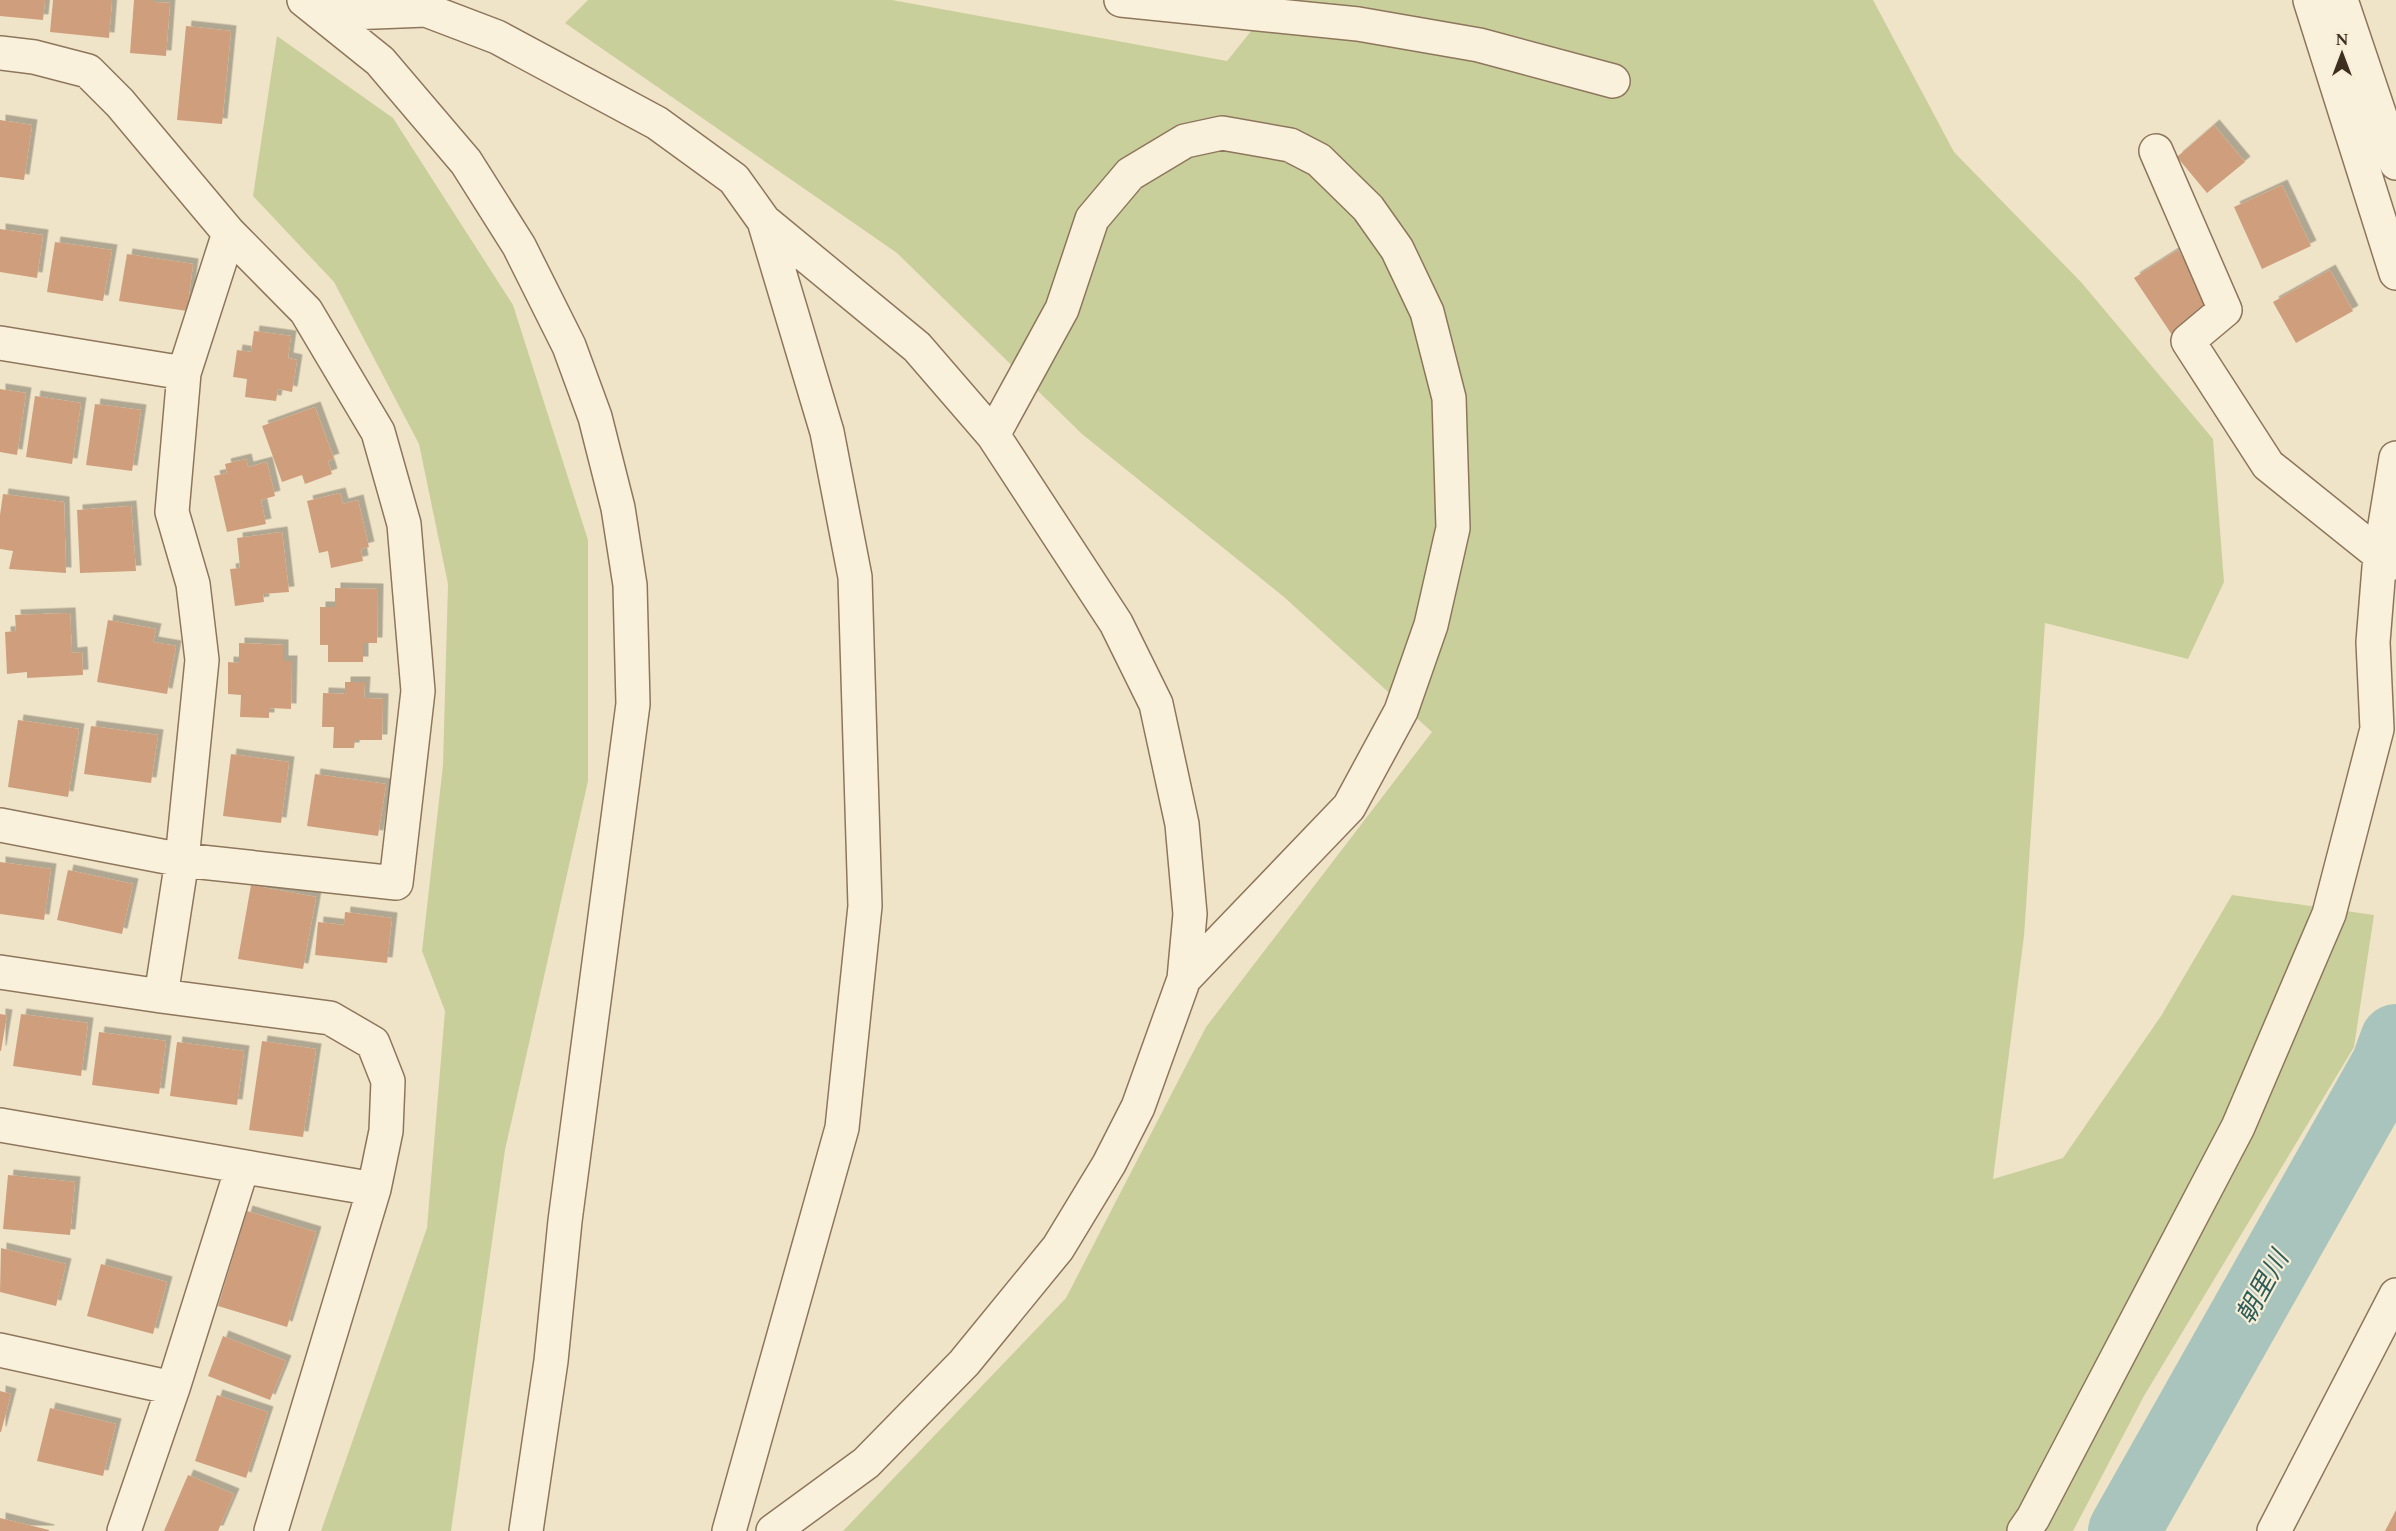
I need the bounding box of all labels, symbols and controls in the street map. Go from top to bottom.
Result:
north arrow [2312,24,2372,84]
text: N [2335,28,2349,52]
water label: 朝里川 [2226,1241,2301,1331]

